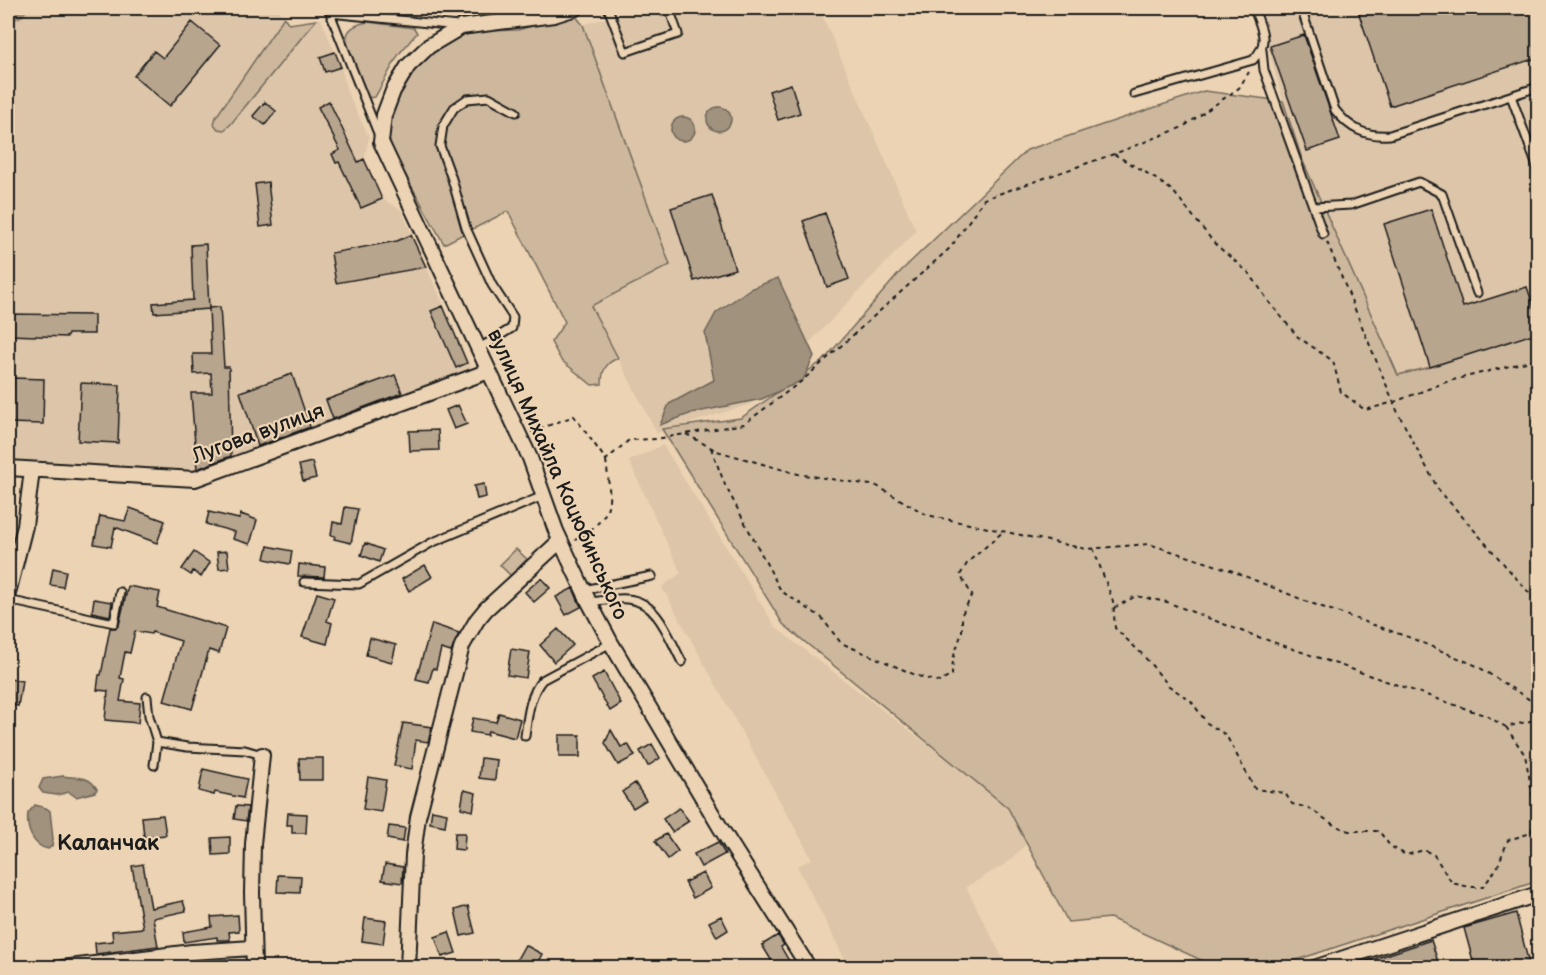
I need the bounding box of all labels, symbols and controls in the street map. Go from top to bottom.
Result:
street label: вулиця Михайла Коцюбинського [482,325,633,624]
street label: Лугова вулиця [188,398,328,469]
district label: Каланчак [57,830,159,857]

